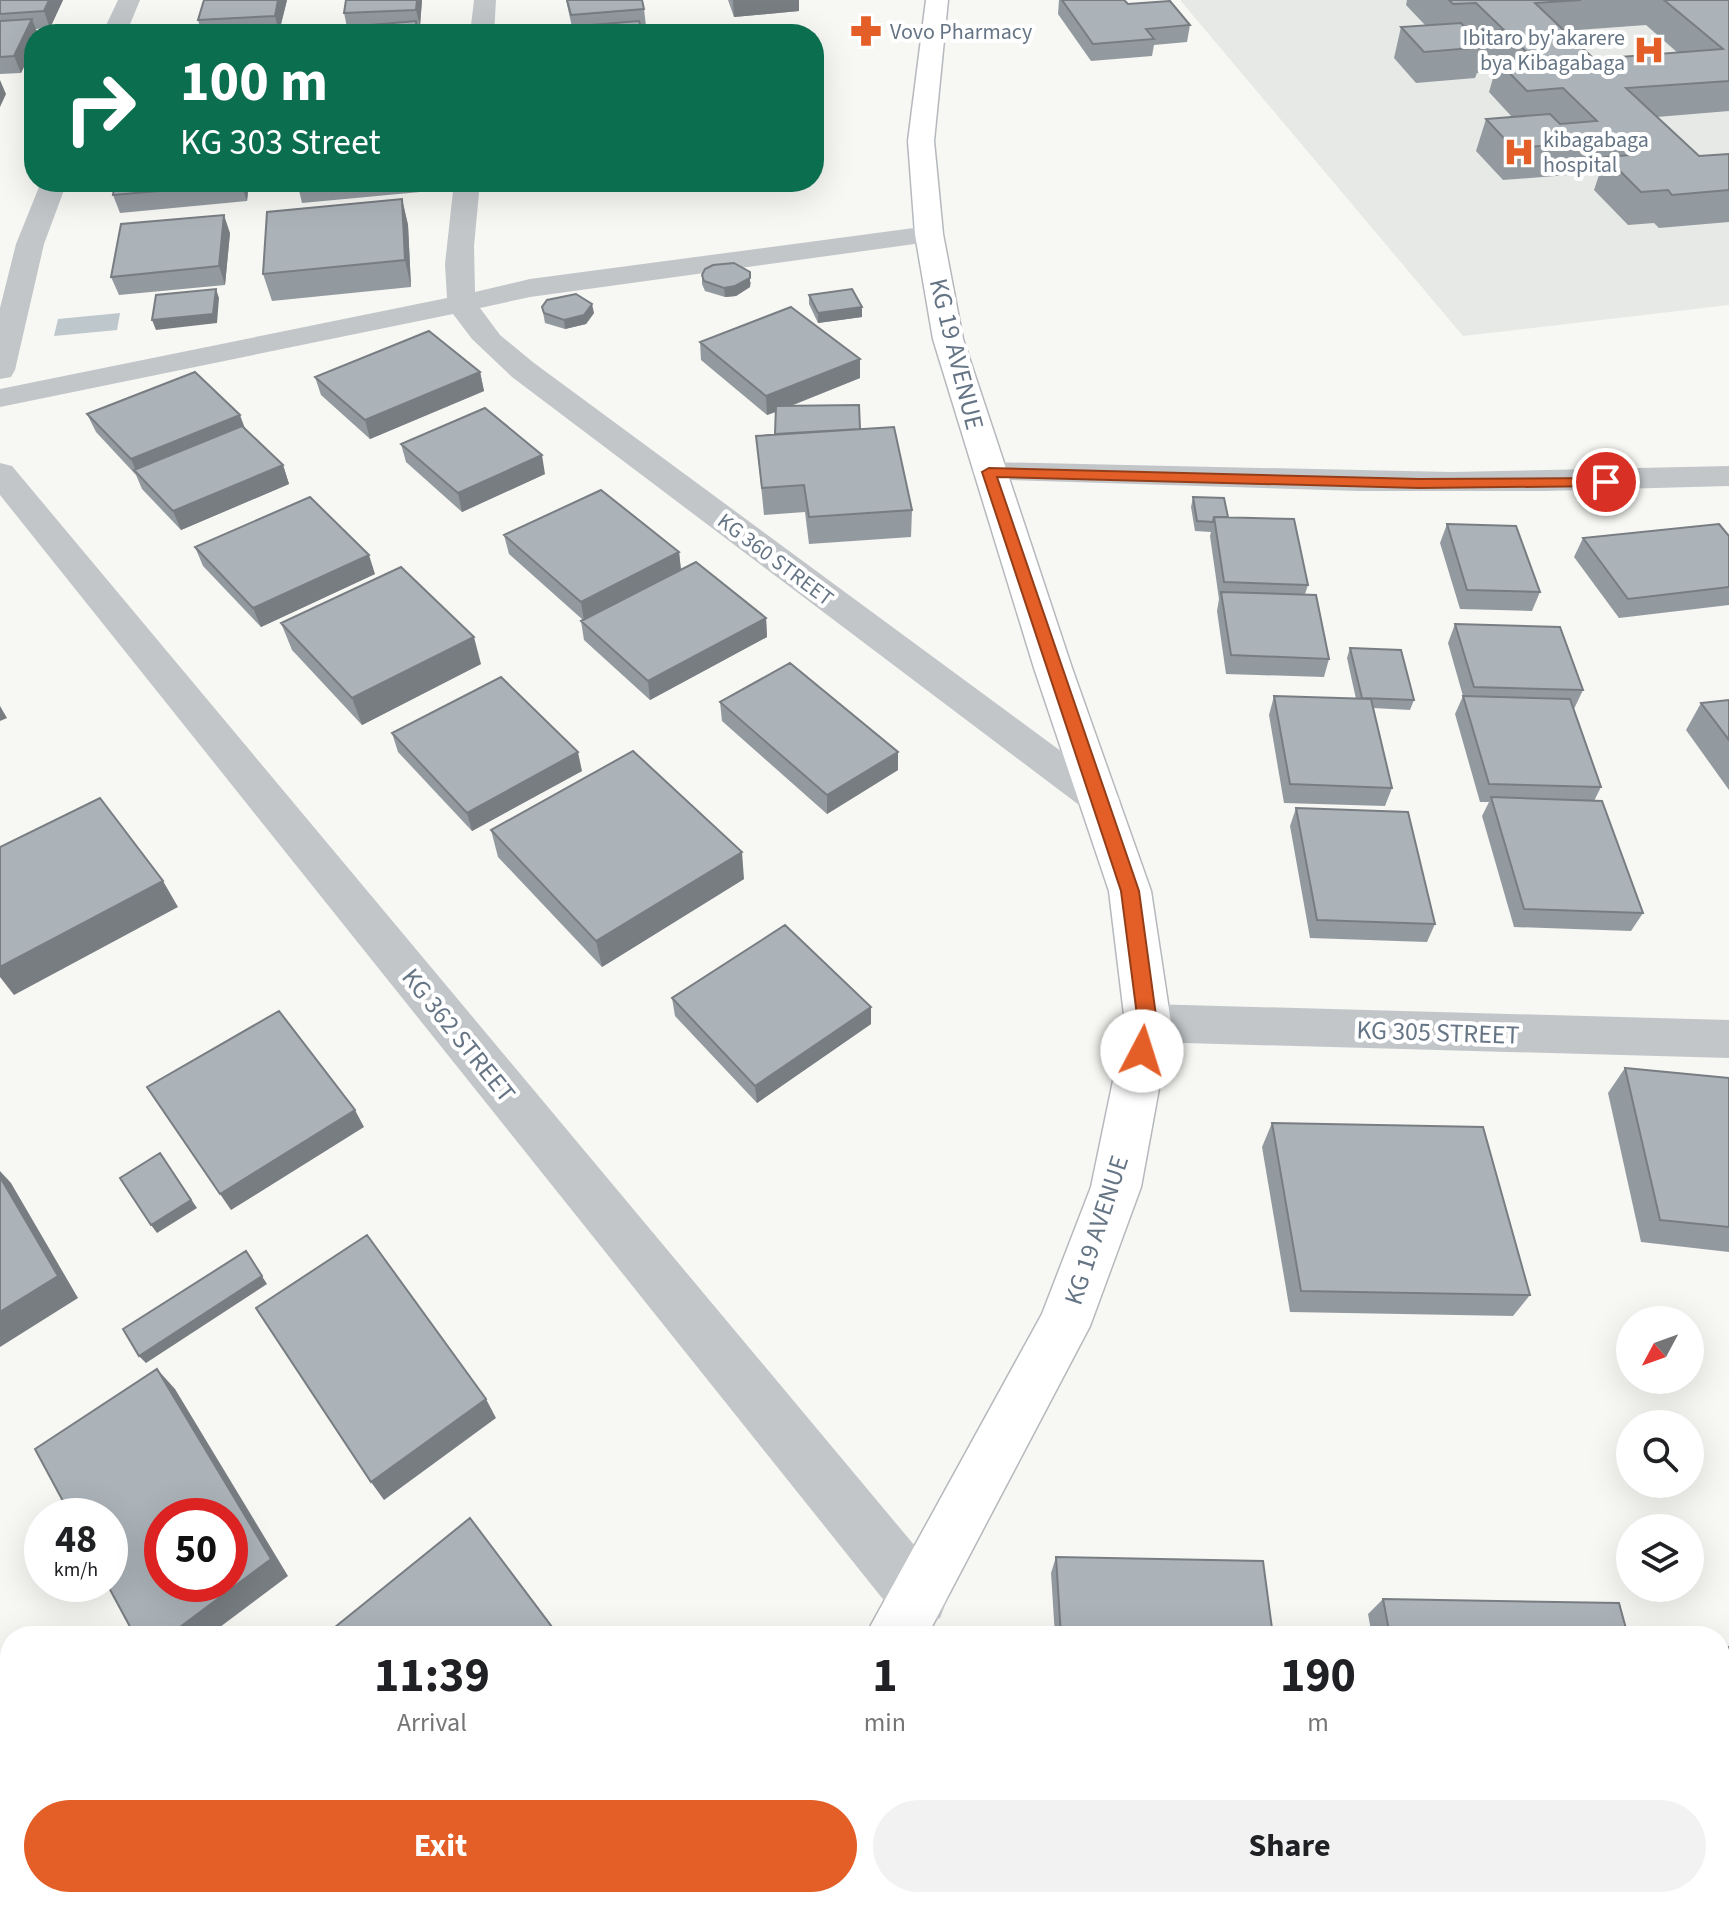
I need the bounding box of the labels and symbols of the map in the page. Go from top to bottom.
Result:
pharmacy icon: Vovo Pharmacy [849,14,883,48]
place label: Vovo Pharmacy [890,16,1033,48]
place label: Ibitaro by'akarere bya Kibagabaga [1463,22,1625,79]
hospital icon: Ibitaro by'akarere bya Kibagabaga [1632,33,1666,67]
place label: kibagabaga hospital [1543,124,1649,181]
hospital icon: kibagabaga hospital [1502,135,1536,169]
street label: KG 19 AVENUE [920,274,993,434]
pin [1572,448,1640,516]
street label: KG 360 STREET [711,505,840,614]
street label: KG 362 STREET [393,960,524,1110]
position arrow [1100,1009,1184,1093]
street label: KG 305 STREET [1356,1011,1520,1054]
street label: KG 19 AVENUE [1055,1151,1138,1310]
north arrow [1616,1306,1704,1394]
speed limit sign: 50 [144,1498,248,1602]

